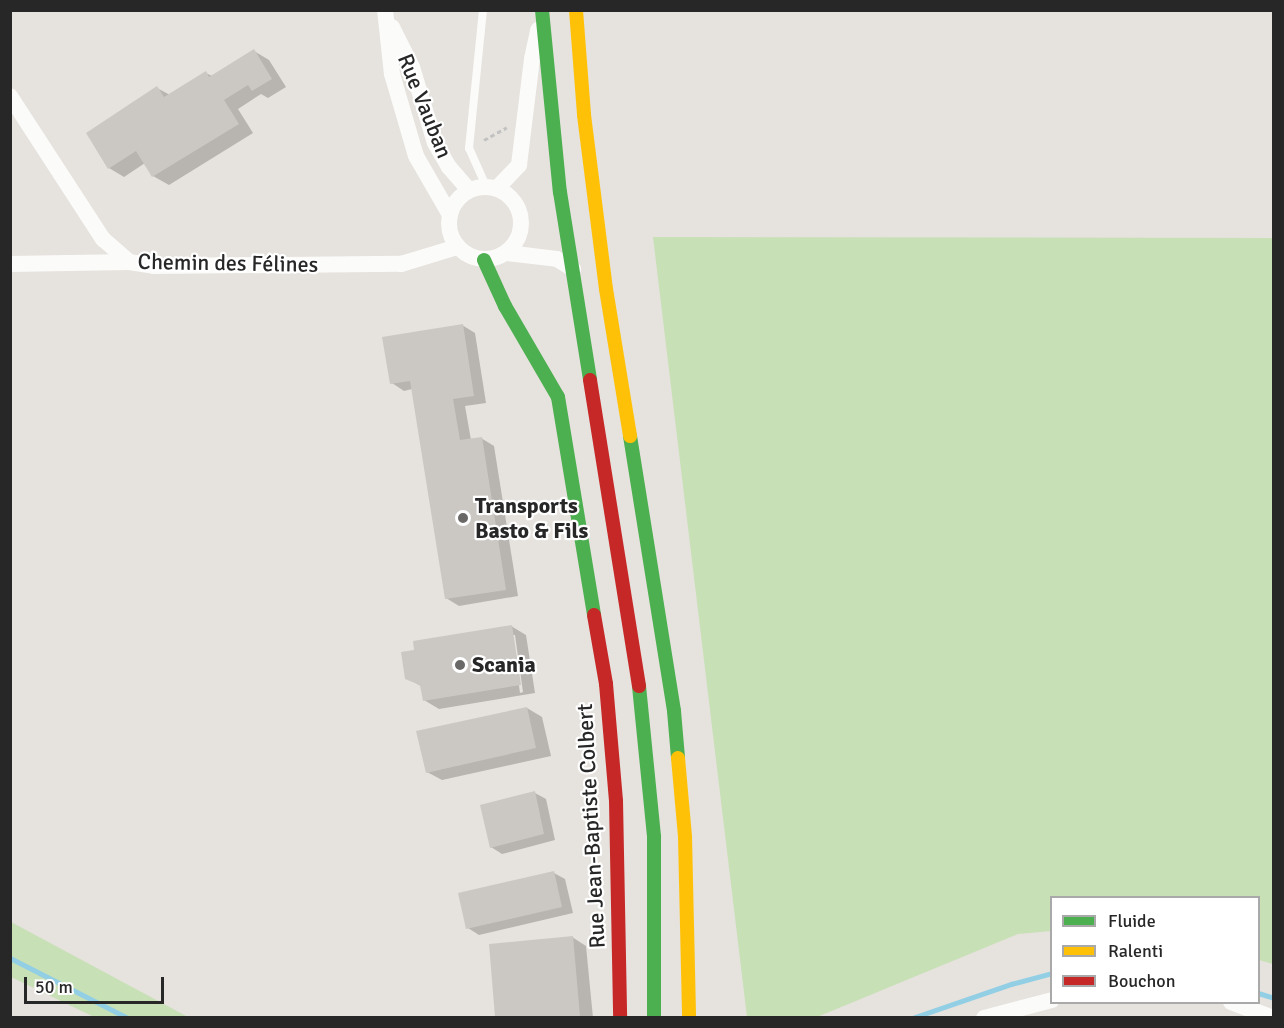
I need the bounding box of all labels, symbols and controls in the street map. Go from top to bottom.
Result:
street label: Rue Vauban [392,50,458,162]
street label: Chemin des Félines [138,248,318,278]
place label: Transports Basto & Fils [475,492,588,544]
marker: Transports Basto & Fils [456,511,470,525]
place label: Scania [472,652,536,678]
marker: Scania [453,658,467,672]
street label: Rue Jean-Baptiste Colbert [571,703,611,949]
legend [1050,896,1260,1004]
text: Fluide [1108,910,1156,932]
text: Ralenti [1108,940,1163,962]
scale bar [27,965,166,1003]
text: Bouchon [1108,970,1176,992]
text: 50 m [35,976,73,998]

